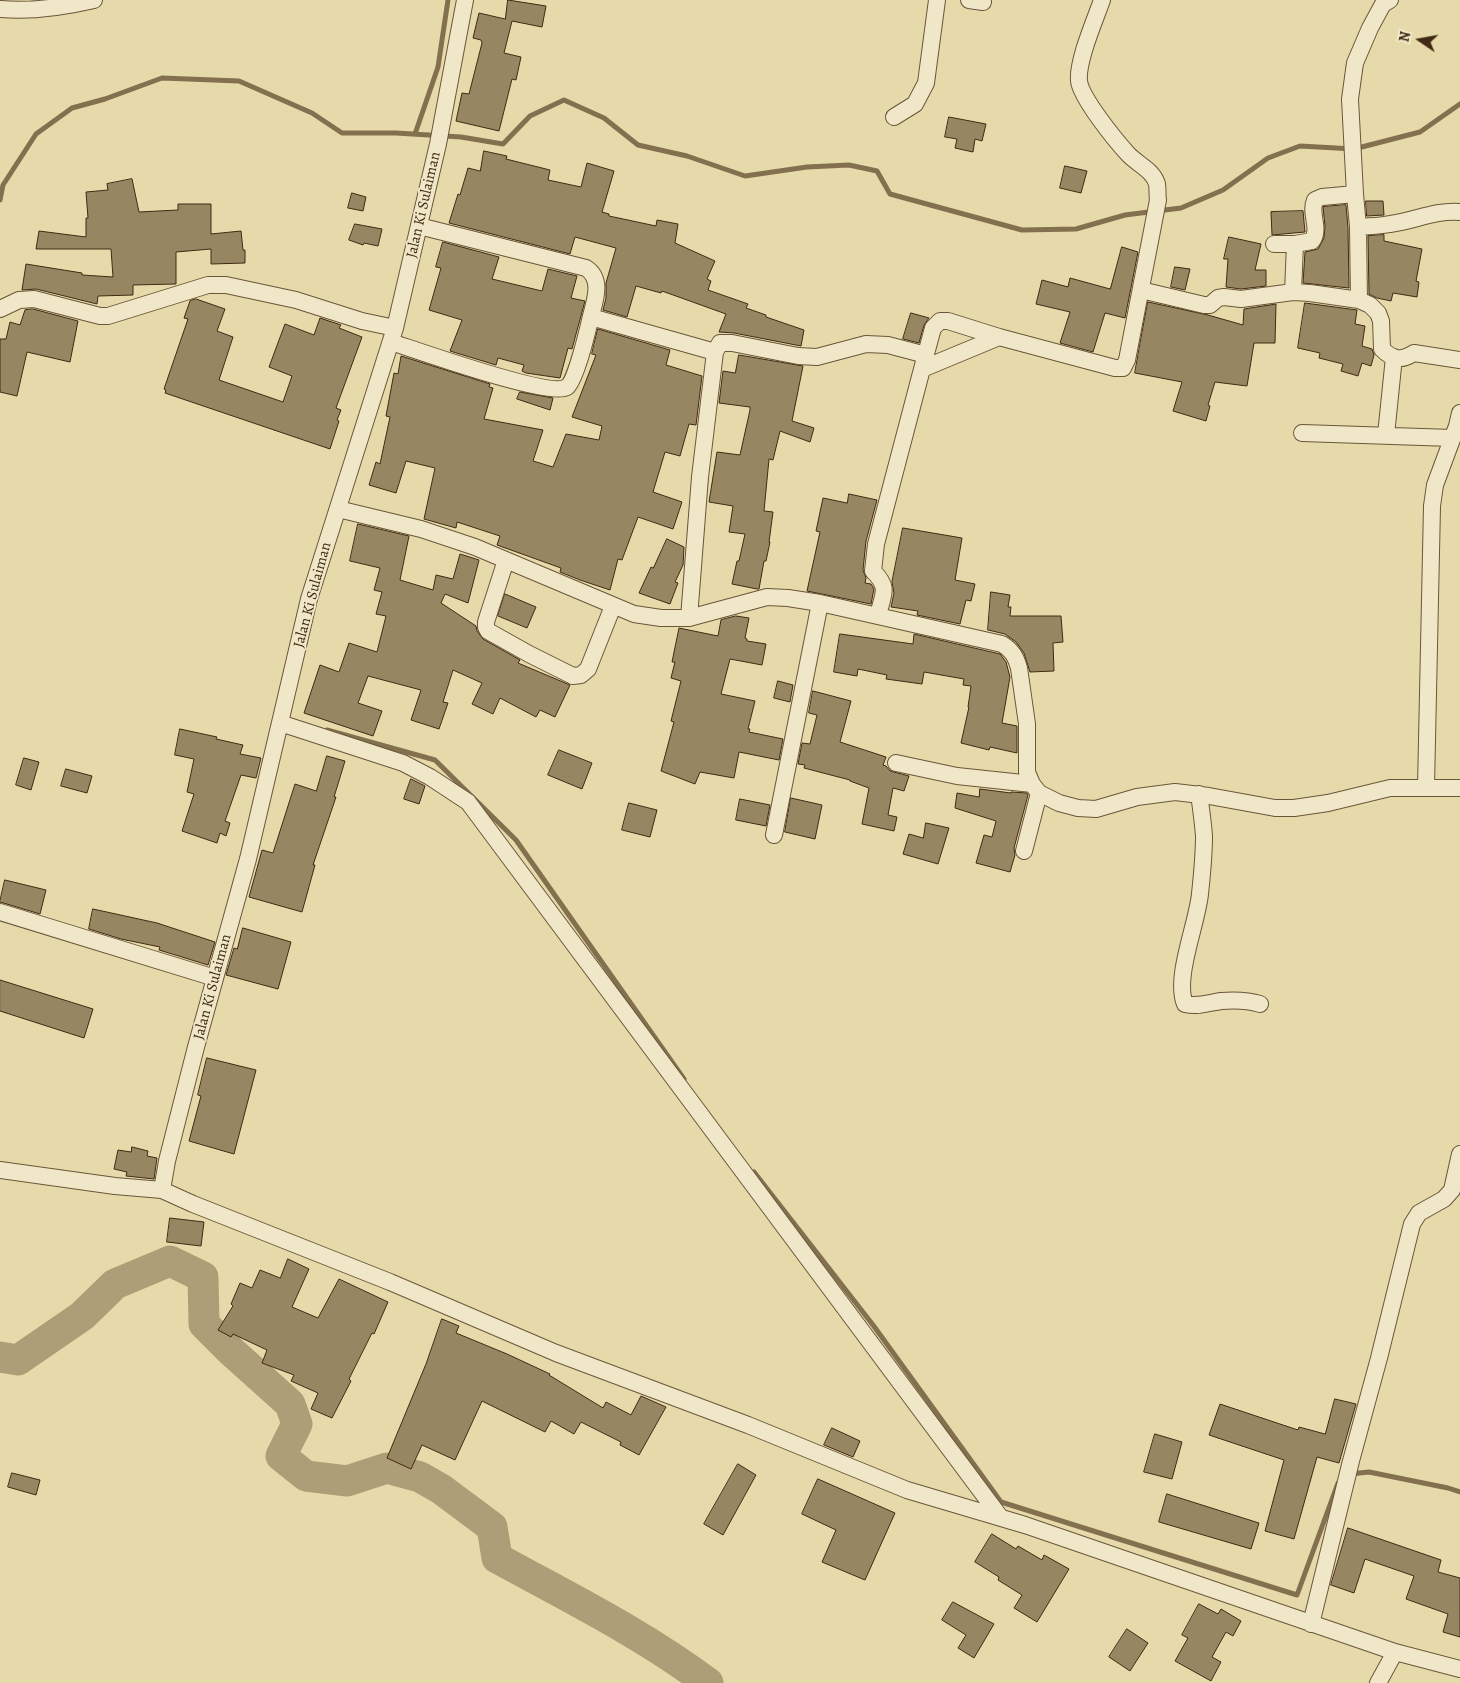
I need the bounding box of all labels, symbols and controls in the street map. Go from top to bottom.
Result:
north arrow [1395,15,1445,65]
text: N [1394,30,1415,44]
street label: Jalan Ki Sulaiman [403,150,445,260]
street label: Jalan Ki Sulaiman [290,540,336,650]
street label: Jalan Ki Sulaiman [190,932,236,1042]

